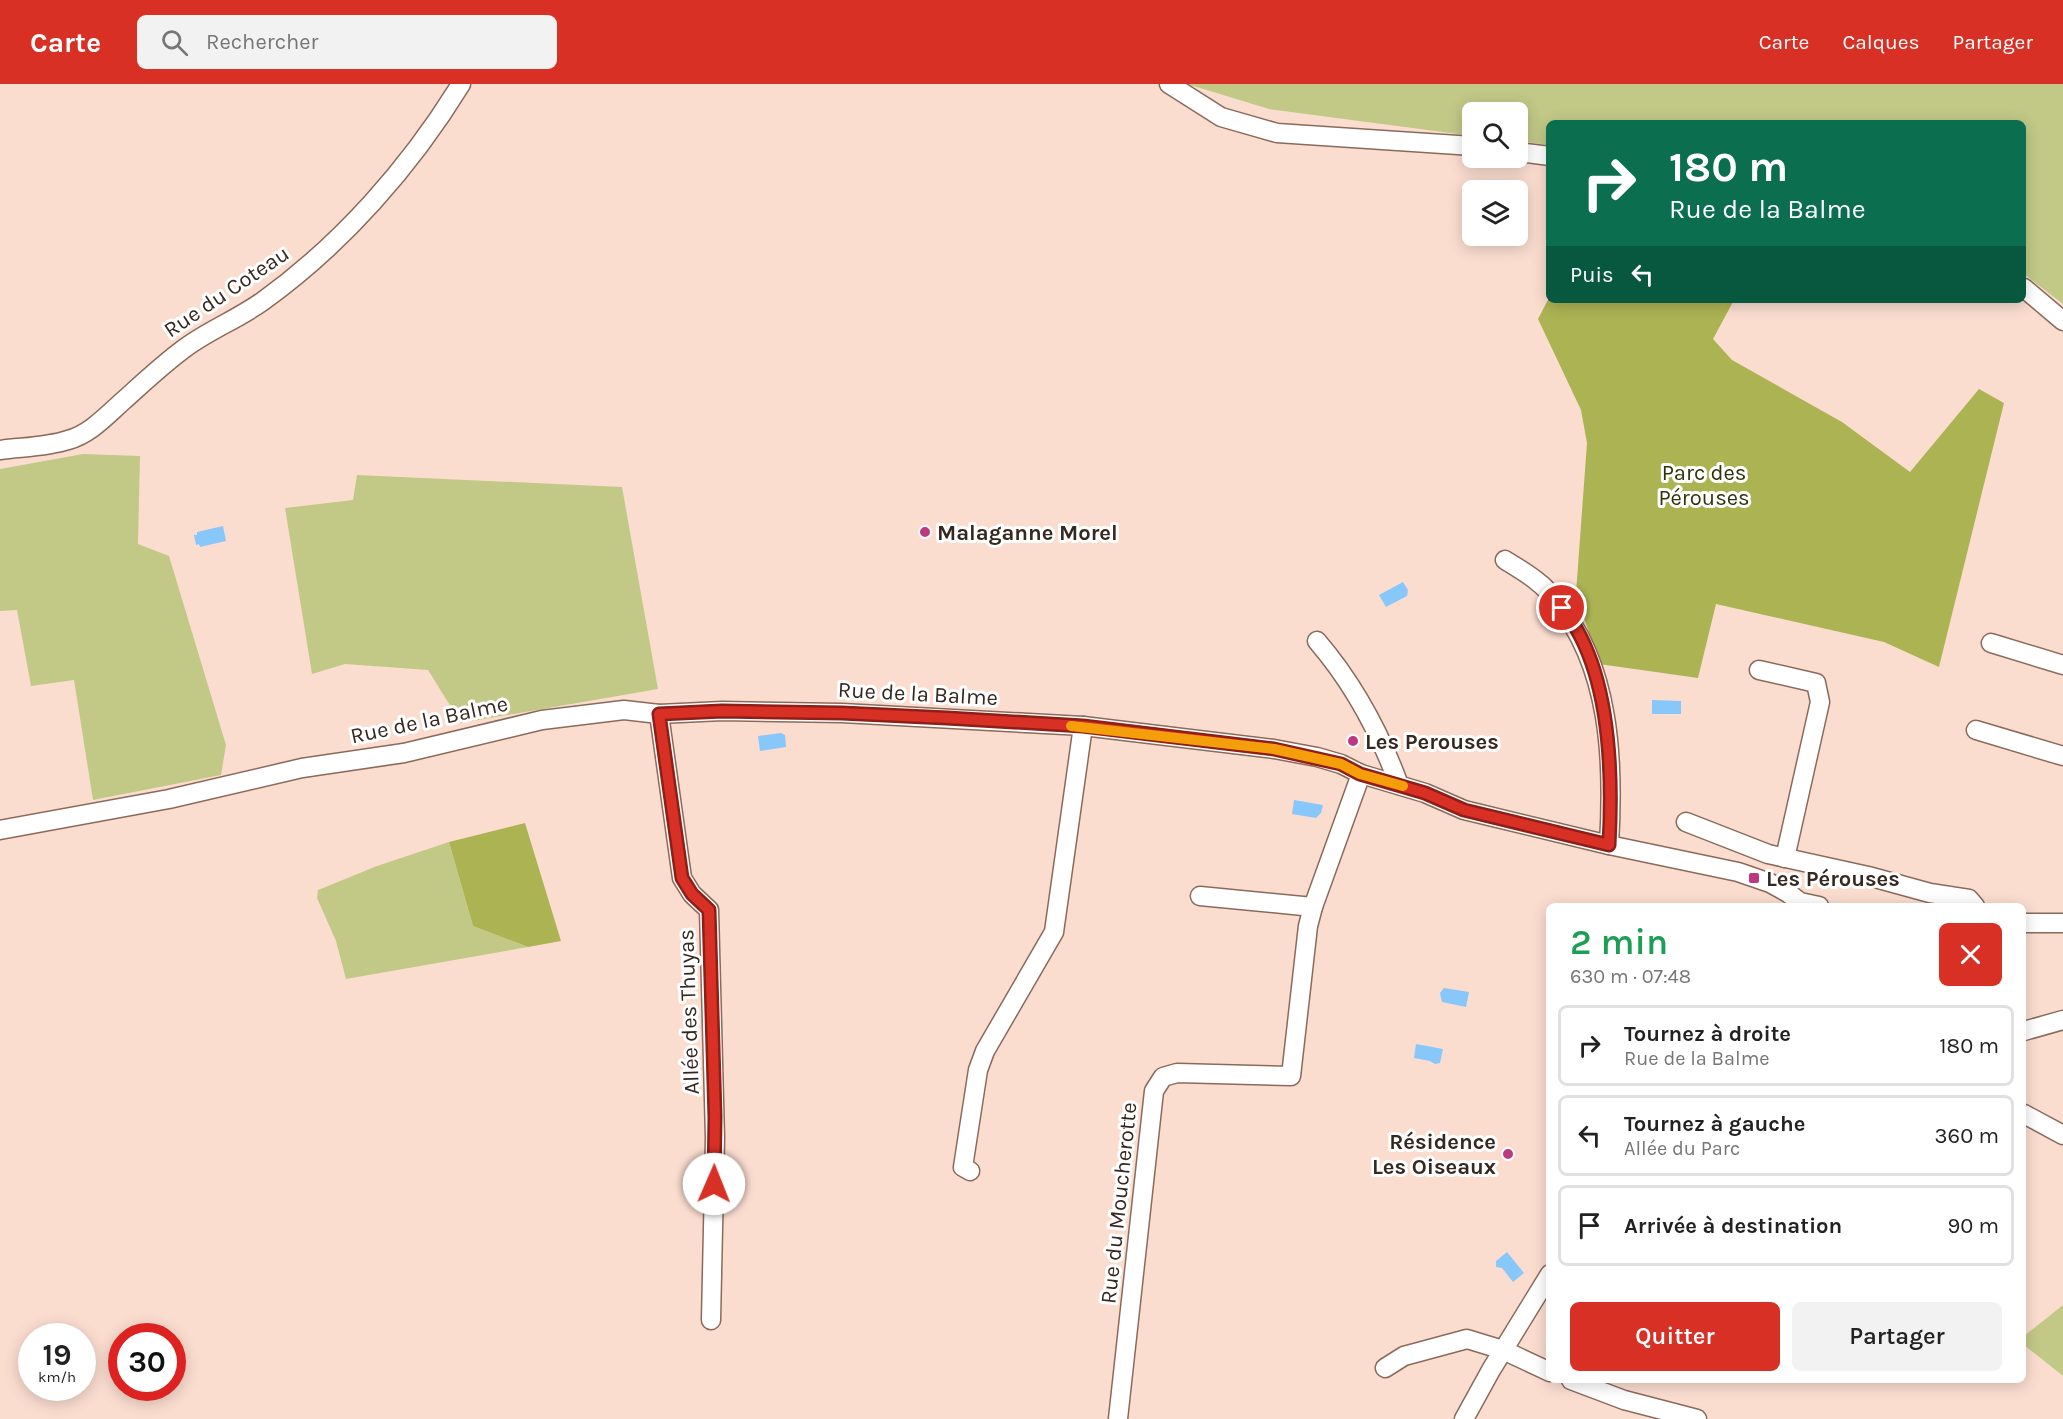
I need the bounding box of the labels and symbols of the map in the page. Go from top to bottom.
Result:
street label: Rue du Coteau [159,240,294,343]
park label: Parc des Pérouses [1658,460,1750,511]
place label: Malaganne Morel [937,520,1118,546]
marker: Malaganne Morel [918,525,932,539]
pin [1536,582,1587,633]
street label: Rue de la Balme [837,677,999,711]
street label: Rue de la Balme [348,691,510,749]
place label: Les Perouses [1365,729,1499,755]
marker: Les Perouses [1346,734,1360,748]
place label: Les Pérouses [1766,866,1900,892]
marker: Les Pérouses [1747,871,1761,885]
street label: Allée des Thuyas [673,929,705,1095]
street label: Rue du Moucherotte [1095,1101,1143,1305]
place label: Résidence Les Oiseaux [1372,1129,1496,1180]
marker: Résidence Les Oiseaux [1501,1147,1515,1161]
position arrow [682,1152,746,1216]
speed limit sign: 30 [108,1323,186,1401]

